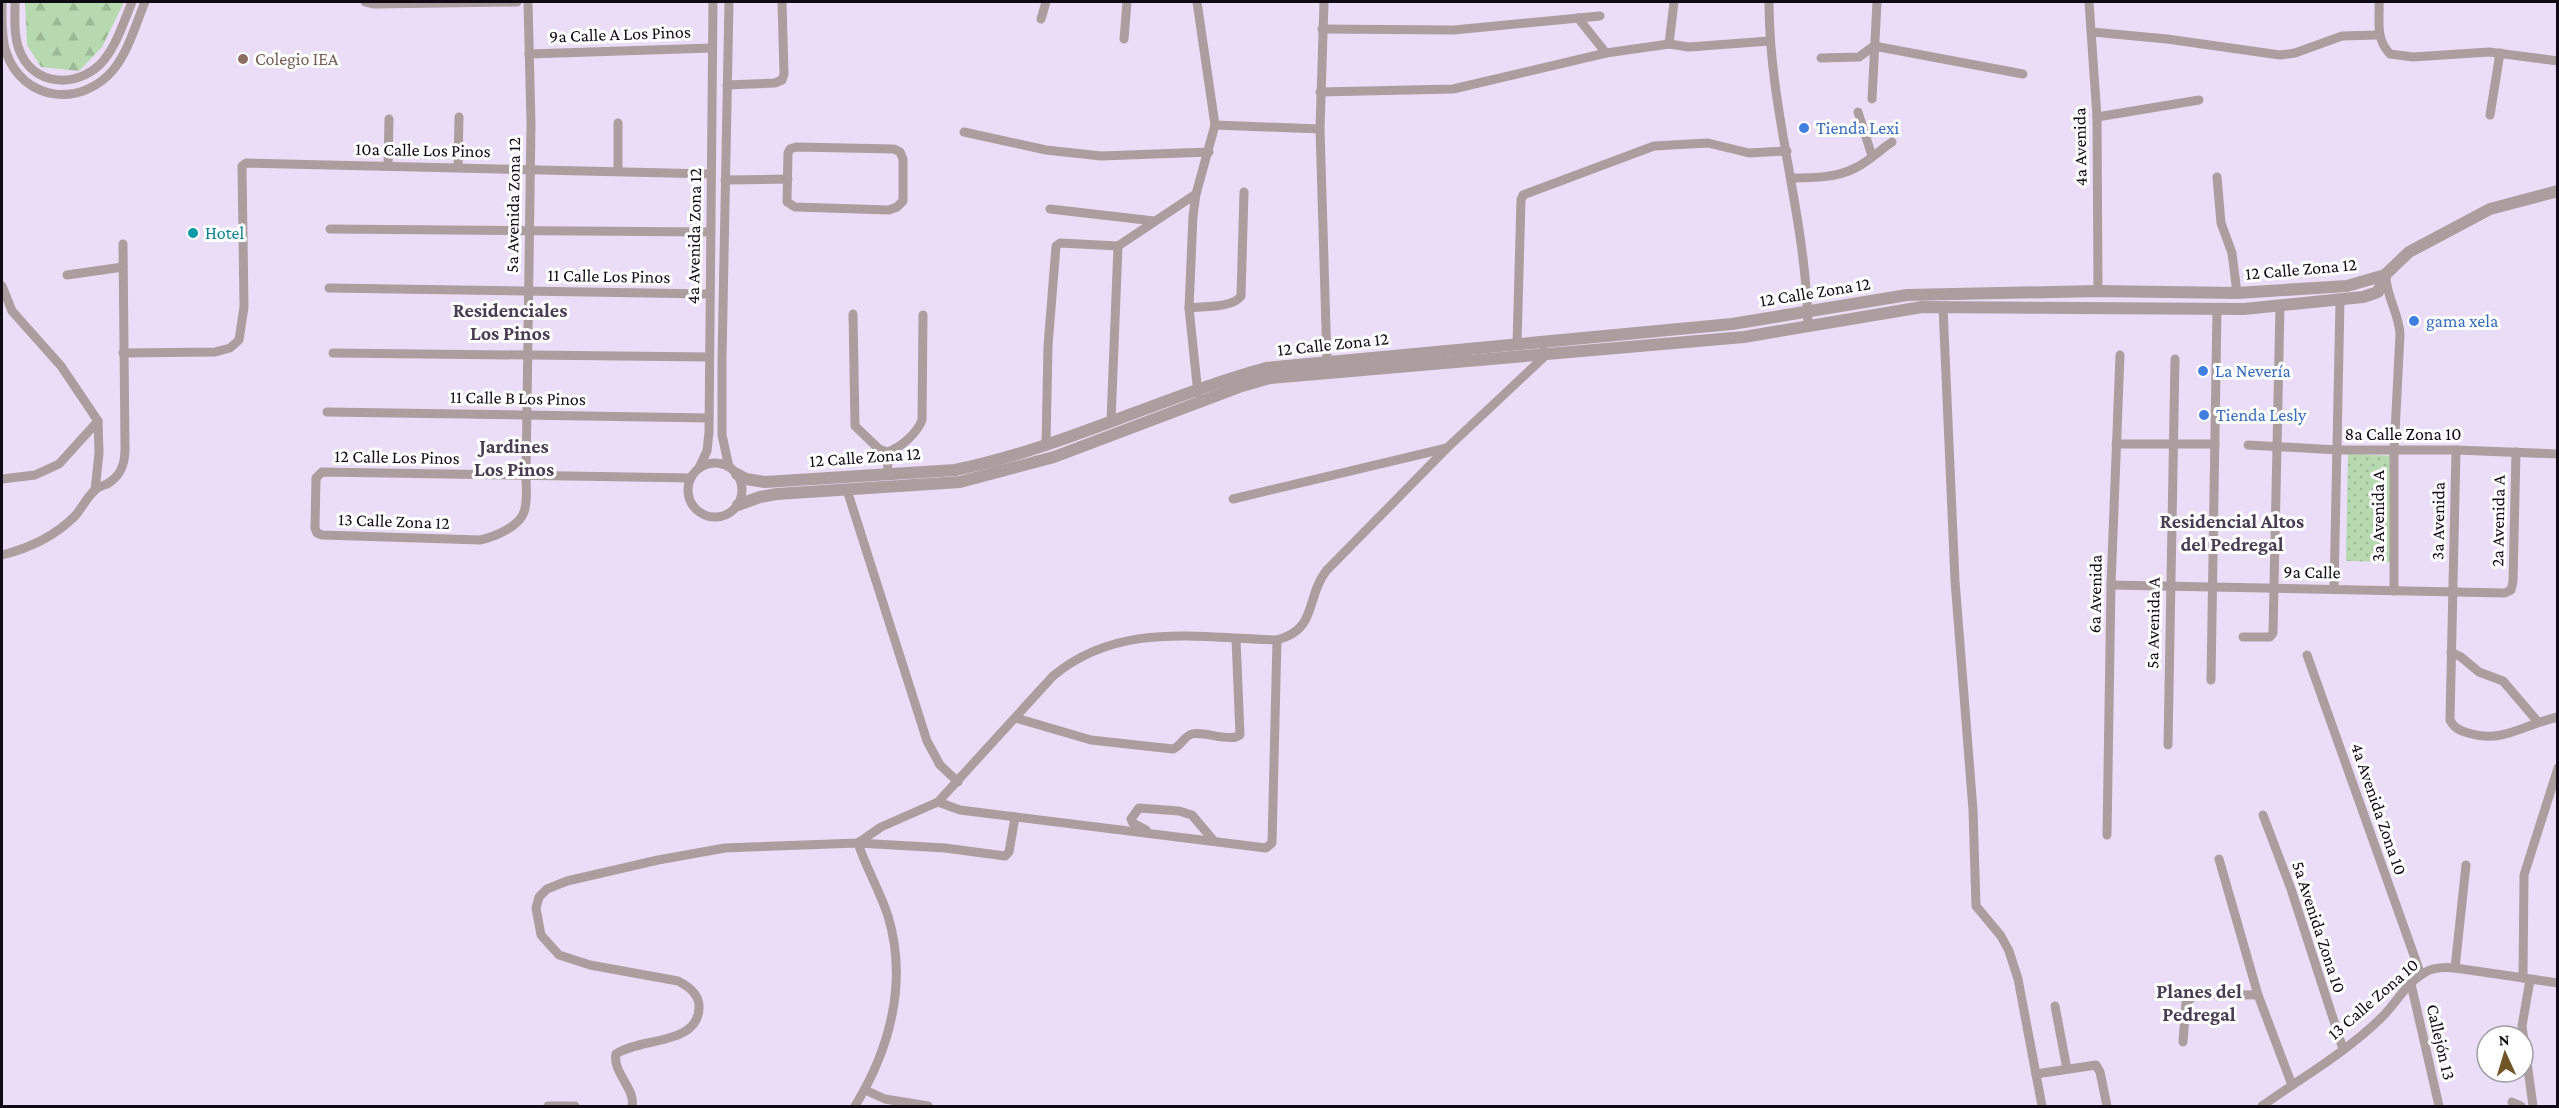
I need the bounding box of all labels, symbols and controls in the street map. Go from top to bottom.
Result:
street label: 9a Calle A Los Pinos [549,22,691,46]
place label: Colegio IEA [255,49,339,69]
marker: Colegio IEA [236,52,250,66]
street label: 4a Avenida [2069,107,2091,187]
place label: Tienda Lexi [1816,118,1899,138]
marker: Tienda Lexi [1797,121,1811,135]
street label: 5a Avenida Zona 12 [502,137,524,273]
street label: 10a Calle Los Pinos [355,139,491,161]
street label: 4a Avenida Zona 12 [683,168,705,304]
place label: Hotel [205,223,244,243]
marker: Hotel [186,226,200,240]
street label: 12 Calle Zona 12 [2244,254,2358,284]
street label: 11 Calle Los Pinos [547,265,671,287]
street label: 12 Calle Zona 12 [1758,273,1872,311]
district label: Residenciales Los Pinos [453,299,567,344]
place label: gama xela [2426,311,2498,331]
marker: gama xela [2407,314,2421,328]
street label: 12 Calle Zona 12 [1276,328,1390,360]
place label: La Nevería [2215,361,2291,381]
marker: La Nevería [2196,364,2210,378]
street label: 11 Calle B Los Pinos [450,387,586,409]
place label: Tienda Lesly [2216,405,2307,425]
marker: Tienda Lesly [2197,408,2211,422]
street label: 8a Calle Zona 10 [2345,424,2461,444]
district label: Jardines Los Pinos [474,435,554,480]
street label: 12 Calle Zona 12 [809,443,921,471]
street label: 12 Calle Los Pinos [334,446,460,468]
street label: 3a Avenida A [2368,469,2388,562]
street label: 2a Avenida A [2487,474,2509,567]
street label: 3a Avenida [2427,482,2449,560]
street label: 13 Calle Zona 12 [338,509,450,533]
district label: Residencial Altos del Pedregal [2160,510,2304,555]
street label: 6a Avenida [2084,554,2106,634]
street label: 9a Calle [2283,562,2341,582]
street label: 5a Avenida A [2142,576,2164,669]
street label: 4a Avenida Zona 10 [2347,740,2411,878]
street label: 5a Avenida Zona 10 [2288,859,2350,995]
street label: 13 Calle Zona 10 [2324,954,2422,1044]
district label: Planes del Pedregal [2156,980,2242,1025]
street label: Callejón 13 [2422,1002,2459,1082]
north arrow [2475,1024,2535,1084]
text: N [2498,1031,2510,1048]

